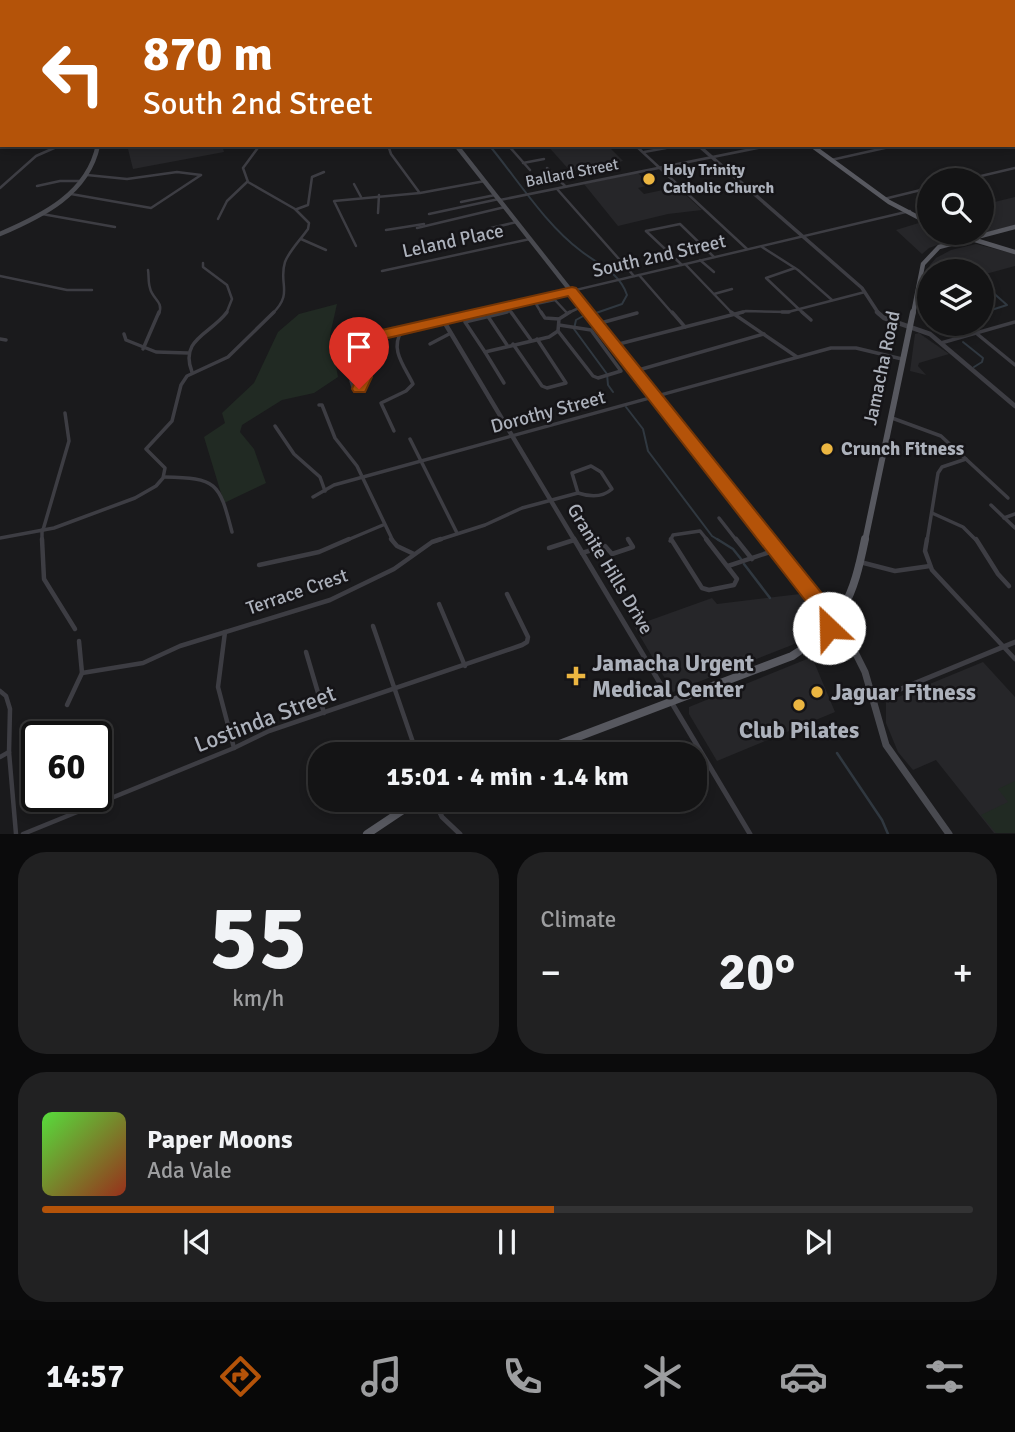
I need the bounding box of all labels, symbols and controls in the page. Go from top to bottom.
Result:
text: 870 m [143,24,273,84]
icon: left [28,28,119,119]
text: South 2nd Street [143,84,373,123]
street label: Ballard Street [524,154,621,192]
place label: Holy Trinity Catholic Church [663,160,774,198]
map controls [917,168,994,336]
button: search [917,168,994,245]
marker: Holy Trinity Catholic Church [641,171,657,187]
street label: Leland Place [400,219,506,263]
street label: South 2nd Street [590,229,728,283]
button: layers [917,259,994,336]
street label: Jamacha Road [858,309,906,427]
pin [329,317,389,389]
icon: arrive [340,328,378,366]
street label: Dorothy Street [488,385,608,439]
place label: Crunch Fitness [841,437,964,461]
marker: Crunch Fitness [819,441,835,457]
street label: Granite Hills Drive [562,499,658,639]
street label: Terrace Crest [243,563,351,621]
position arrow [792,591,866,665]
place label: Jamacha Urgent Medical Center [592,649,754,704]
marker: Jamacha Urgent Medical Center [566,666,586,686]
place label: Jaguar Fitness [831,678,976,707]
street label: Lostinda Street [190,679,340,759]
marker: Jaguar Fitness [809,684,825,700]
marker: Club Pilates [791,697,807,713]
place label: Club Pilates [739,716,859,745]
speed limit sign: 60 [21,721,112,812]
text: 15:01 · 4 min · 1.4 km [386,761,629,793]
text: 55 [209,882,307,995]
text: Climate [541,905,616,934]
text: 20° [718,940,795,1004]
text: − [541,949,561,996]
text: + [952,949,973,996]
text: km/h [232,984,284,1013]
text: Paper Moons [147,1124,293,1156]
text: Ada Vale [147,1156,232,1185]
icon: previous [178,1223,216,1261]
icon: pause [488,1223,526,1261]
icon: next [799,1223,837,1261]
icon: directions [216,1352,265,1401]
icon: music [357,1352,406,1401]
icon: phone [498,1352,547,1401]
icon: climate [638,1352,687,1401]
icon: car [779,1352,828,1401]
icon: filters [920,1352,969,1401]
text: 14:57 [46,1357,124,1396]

